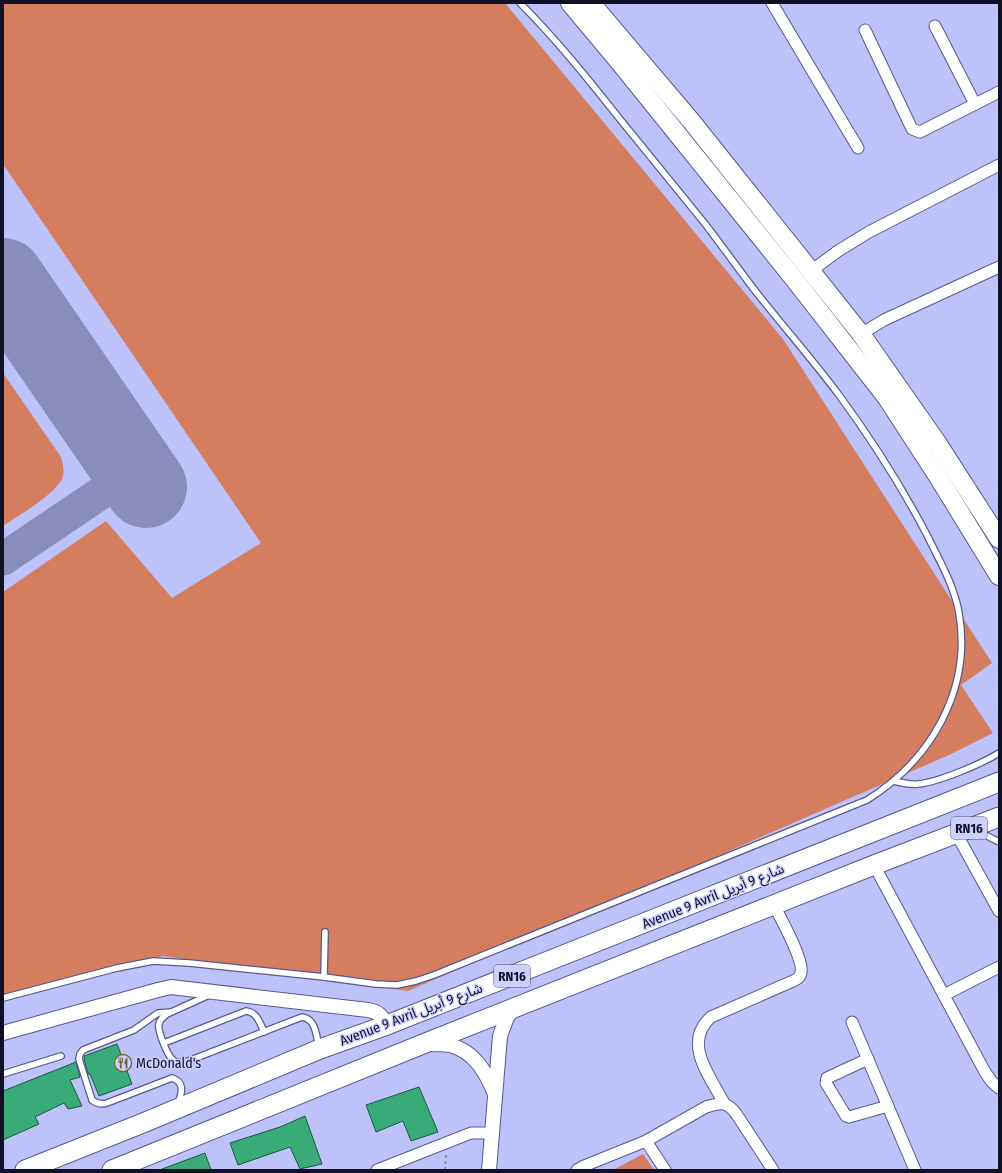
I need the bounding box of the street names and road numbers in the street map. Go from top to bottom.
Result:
road number: RN16 [951,817,987,839]
street label: Avenue 9 Avril شارع 9 أبريل [639,859,787,935]
road number: RN16 [494,965,530,987]
street label: Avenue 9 Avril شارع 9 أبريل [337,979,486,1051]

